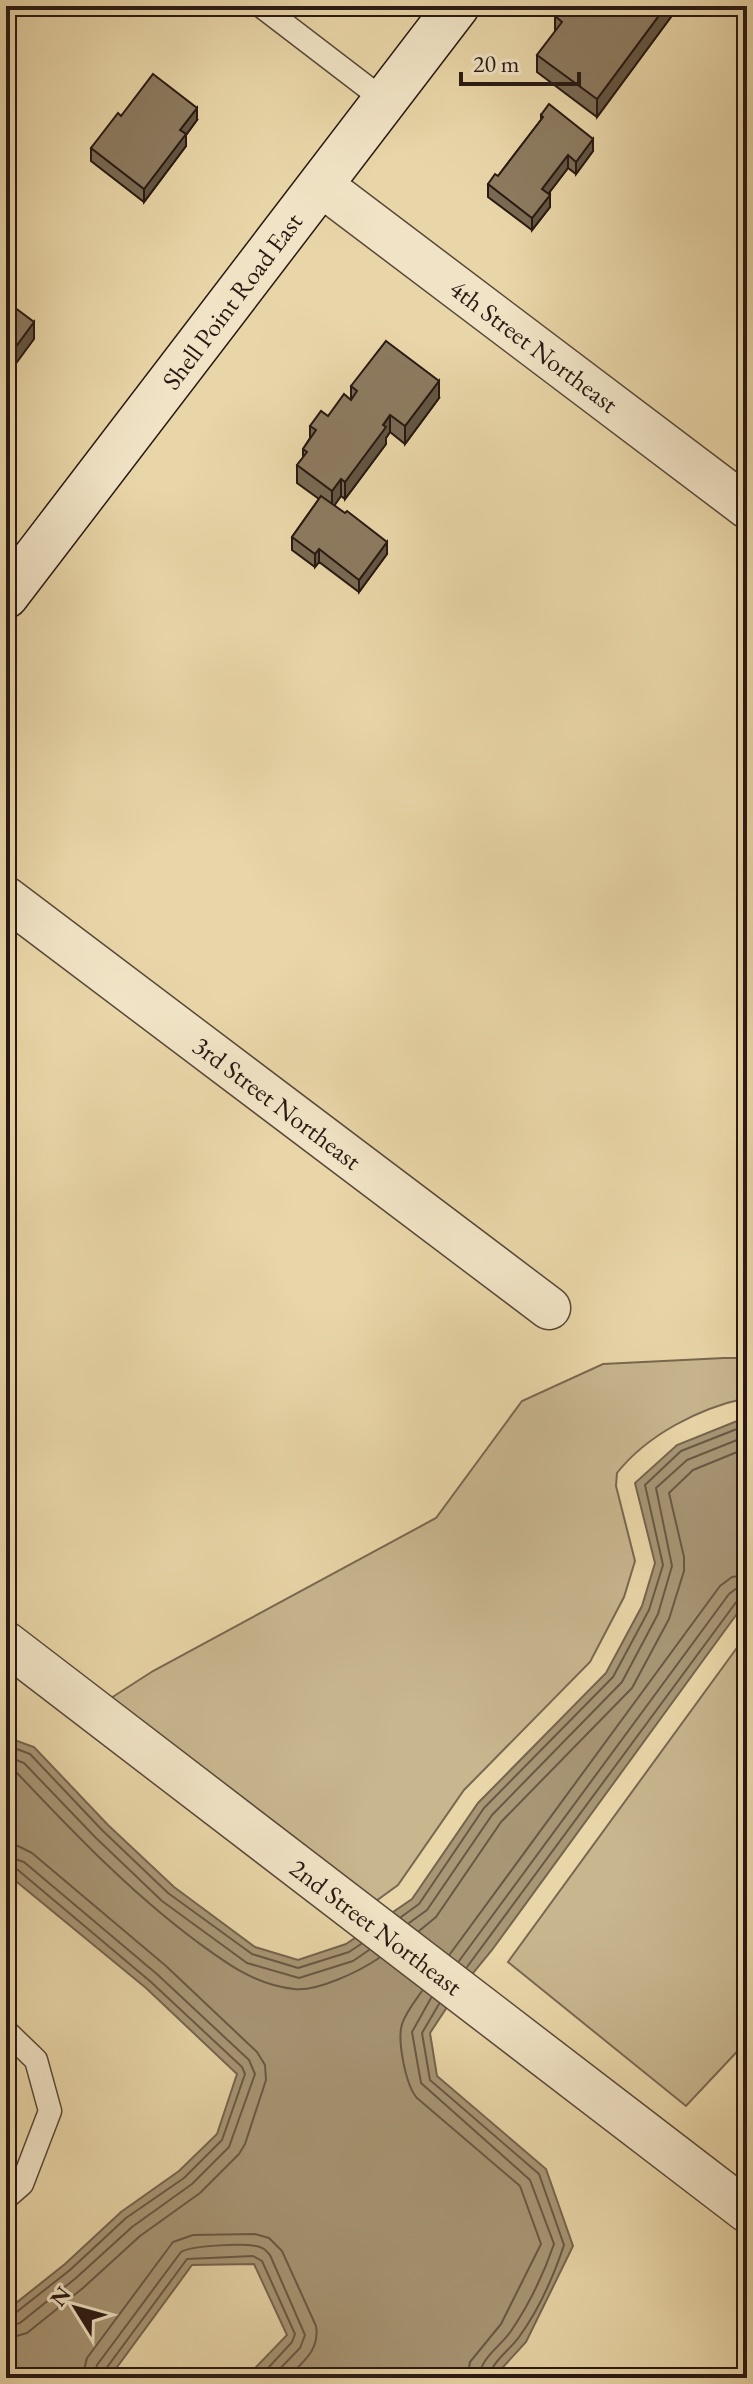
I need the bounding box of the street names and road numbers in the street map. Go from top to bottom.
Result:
street label: Shell Point Road East [154,206,310,396]
street label: 4th Street Northeast [443,272,625,420]
street label: 3rd Street Northeast [186,1028,368,1178]
street label: 2nd Street Northeast [283,1851,469,2003]

